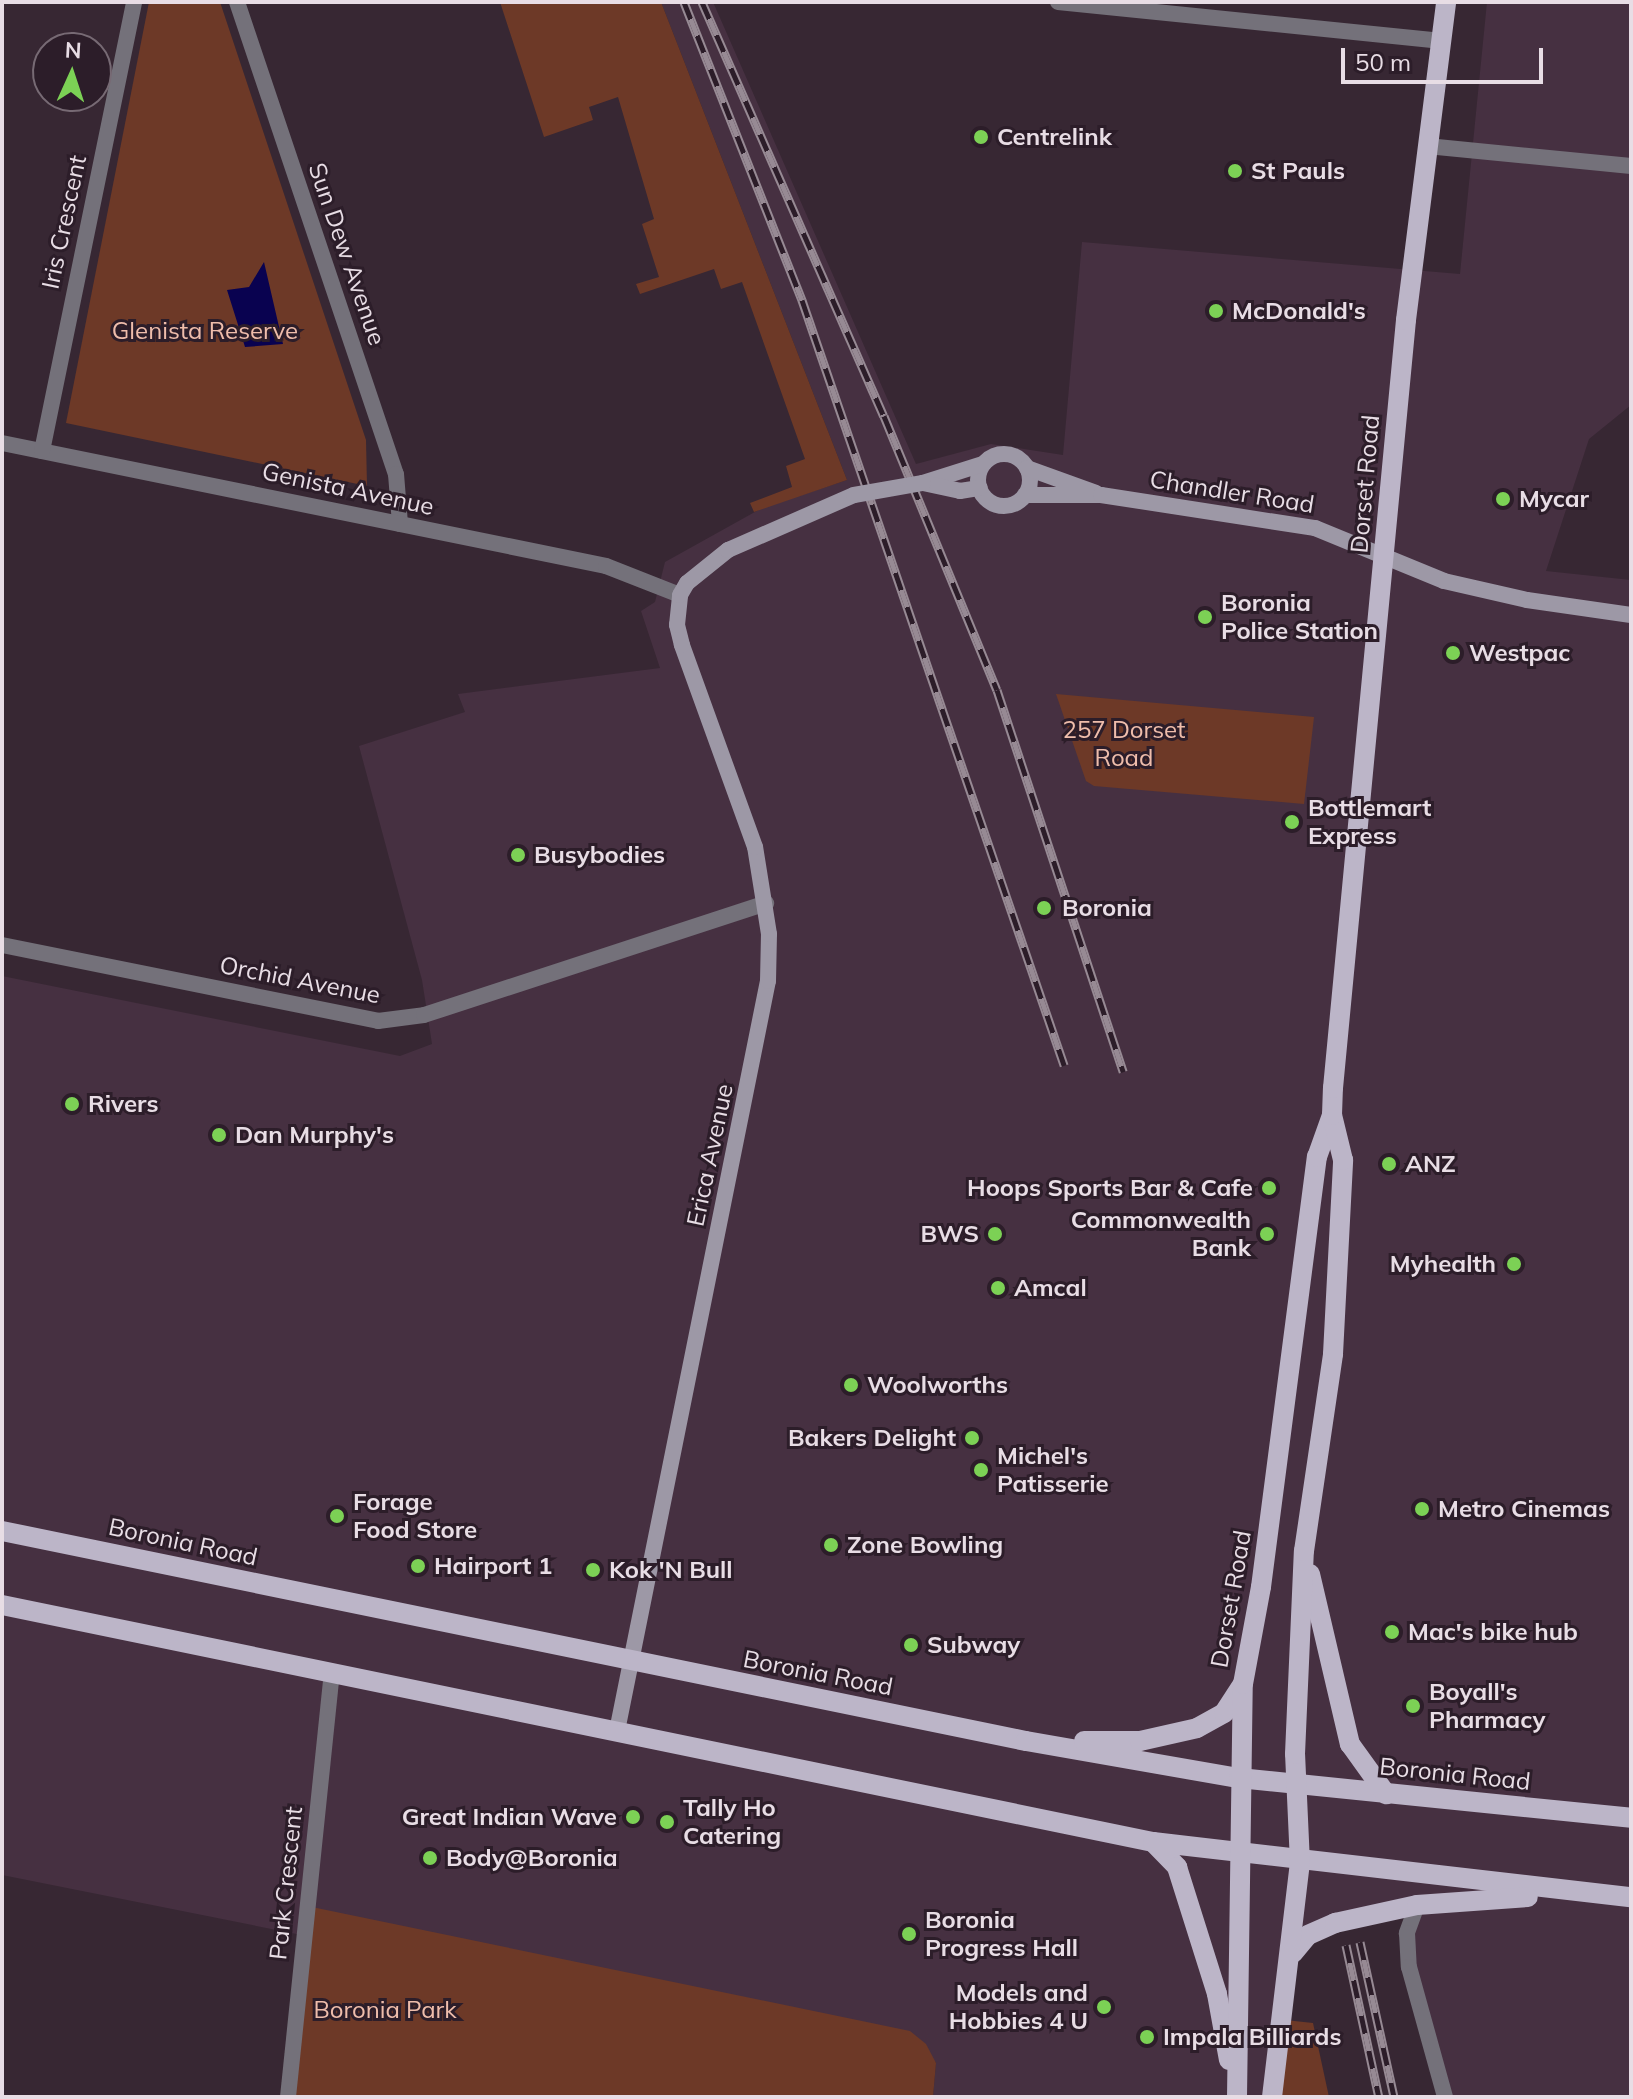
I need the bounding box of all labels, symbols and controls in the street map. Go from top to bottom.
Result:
north arrow [32,32,112,112]
scale bar [1345,32,1547,82]
text: N [64,36,82,64]
text: 50 m [1355,47,1411,77]
place label: Centrelink [997,123,1112,151]
marker: Centrelink [972,128,990,146]
street label: Iris Crescent [36,153,92,291]
place label: St Pauls [1251,157,1345,185]
street label: Sun Dew Avenue [302,159,392,349]
marker: St Pauls [1226,162,1244,180]
place label: McDonald's [1232,297,1366,325]
marker: McDonald's [1207,302,1225,320]
park label: Glenista Reserve [112,317,298,345]
street label: Dorset Road [1345,414,1385,554]
street label: Genista Avenue [260,457,436,521]
street label: Chandler Road [1148,465,1316,519]
place label: Mycar [1519,485,1589,513]
marker: Mycar [1494,490,1512,508]
place label: Boronia Police Station [1221,589,1378,645]
marker: Boronia Police Station [1196,608,1214,626]
place label: Westpac [1469,639,1570,667]
marker: Westpac [1444,644,1462,662]
park label: 257 Dorset Road [1062,716,1186,772]
place label: Bottlemart Express [1308,794,1431,850]
marker: Bottlemart Express [1283,813,1301,831]
place label: Busybodies [534,841,665,869]
marker: Busybodies [509,846,527,864]
place label: Boronia [1062,894,1152,922]
marker: Boronia [1033,897,1055,919]
street label: Orchid Avenue [217,950,383,1010]
street label: Erica Avenue [681,1081,739,1229]
place label: Rivers [88,1090,158,1118]
marker: Rivers [63,1095,81,1113]
place label: Dan Murphy's [235,1121,394,1149]
marker: Dan Murphy's [210,1126,228,1144]
place label: ANZ [1405,1150,1456,1178]
marker: ANZ [1380,1155,1398,1173]
place label: Hoops Sports Bar & Cafe [967,1174,1253,1202]
marker: Hoops Sports Bar & Cafe [1260,1179,1278,1197]
place label: Commonwealth Bank [1071,1206,1251,1262]
place label: BWS [921,1220,979,1248]
marker: BWS [986,1225,1004,1243]
marker: Commonwealth Bank [1258,1225,1276,1243]
place label: Myhealth [1390,1250,1496,1278]
marker: Myhealth [1503,1253,1525,1275]
place label: Amcal [1014,1274,1087,1302]
marker: Amcal [989,1279,1007,1297]
place label: Woolworths [867,1371,1008,1399]
marker: Woolworths [842,1376,860,1394]
place label: Bakers Delight [788,1424,956,1452]
marker: Bakers Delight [963,1429,981,1447]
place label: Michel's Patisserie [997,1442,1109,1498]
marker: Michel's Patisserie [972,1461,990,1479]
place label: Forage Food Store [353,1488,477,1544]
place label: Metro Cinemas [1438,1495,1610,1523]
marker: Metro Cinemas [1413,1500,1431,1518]
marker: Forage Food Store [328,1507,346,1525]
street label: Boronia Road [106,1512,260,1572]
street label: Dorset Road [1205,1528,1257,1670]
place label: Zone Bowling [847,1531,1003,1559]
marker: Zone Bowling [822,1536,840,1554]
place label: Hairport 1 [434,1552,552,1580]
place label: Kok 'N Bull [609,1556,733,1584]
marker: Hairport 1 [409,1557,427,1575]
marker: Kok 'N Bull [584,1561,602,1579]
place label: Mac's bike hub [1408,1618,1578,1646]
marker: Mac's bike hub [1383,1623,1401,1641]
place label: Subway [927,1631,1020,1659]
marker: Subway [902,1636,920,1654]
street label: Boronia Road [741,1644,895,1702]
place label: Boyall's Pharmacy [1429,1678,1546,1734]
marker: Boyall's Pharmacy [1404,1697,1422,1715]
street label: Boronia Road [1378,1752,1532,1796]
place label: Tally Ho Catering [683,1794,781,1850]
place label: Great Indian Wave [402,1803,617,1831]
street label: Park Crescent [264,1805,308,1961]
marker: Great Indian Wave [624,1808,642,1826]
marker: Tally Ho Catering [658,1813,676,1831]
place label: Body@Boronia [446,1844,618,1872]
marker: Body@Boronia [421,1849,439,1867]
place label: Boronia Progress Hall [925,1906,1078,1962]
marker: Boronia Progress Hall [900,1925,918,1943]
place label: Models and Hobbies 4 U [949,1979,1088,2035]
park label: Boronia Park [313,1996,457,2024]
marker: Models and Hobbies 4 U [1095,1998,1113,2016]
place label: Impala Billiards [1163,2023,1342,2051]
marker: Impala Billiards [1138,2028,1156,2046]

